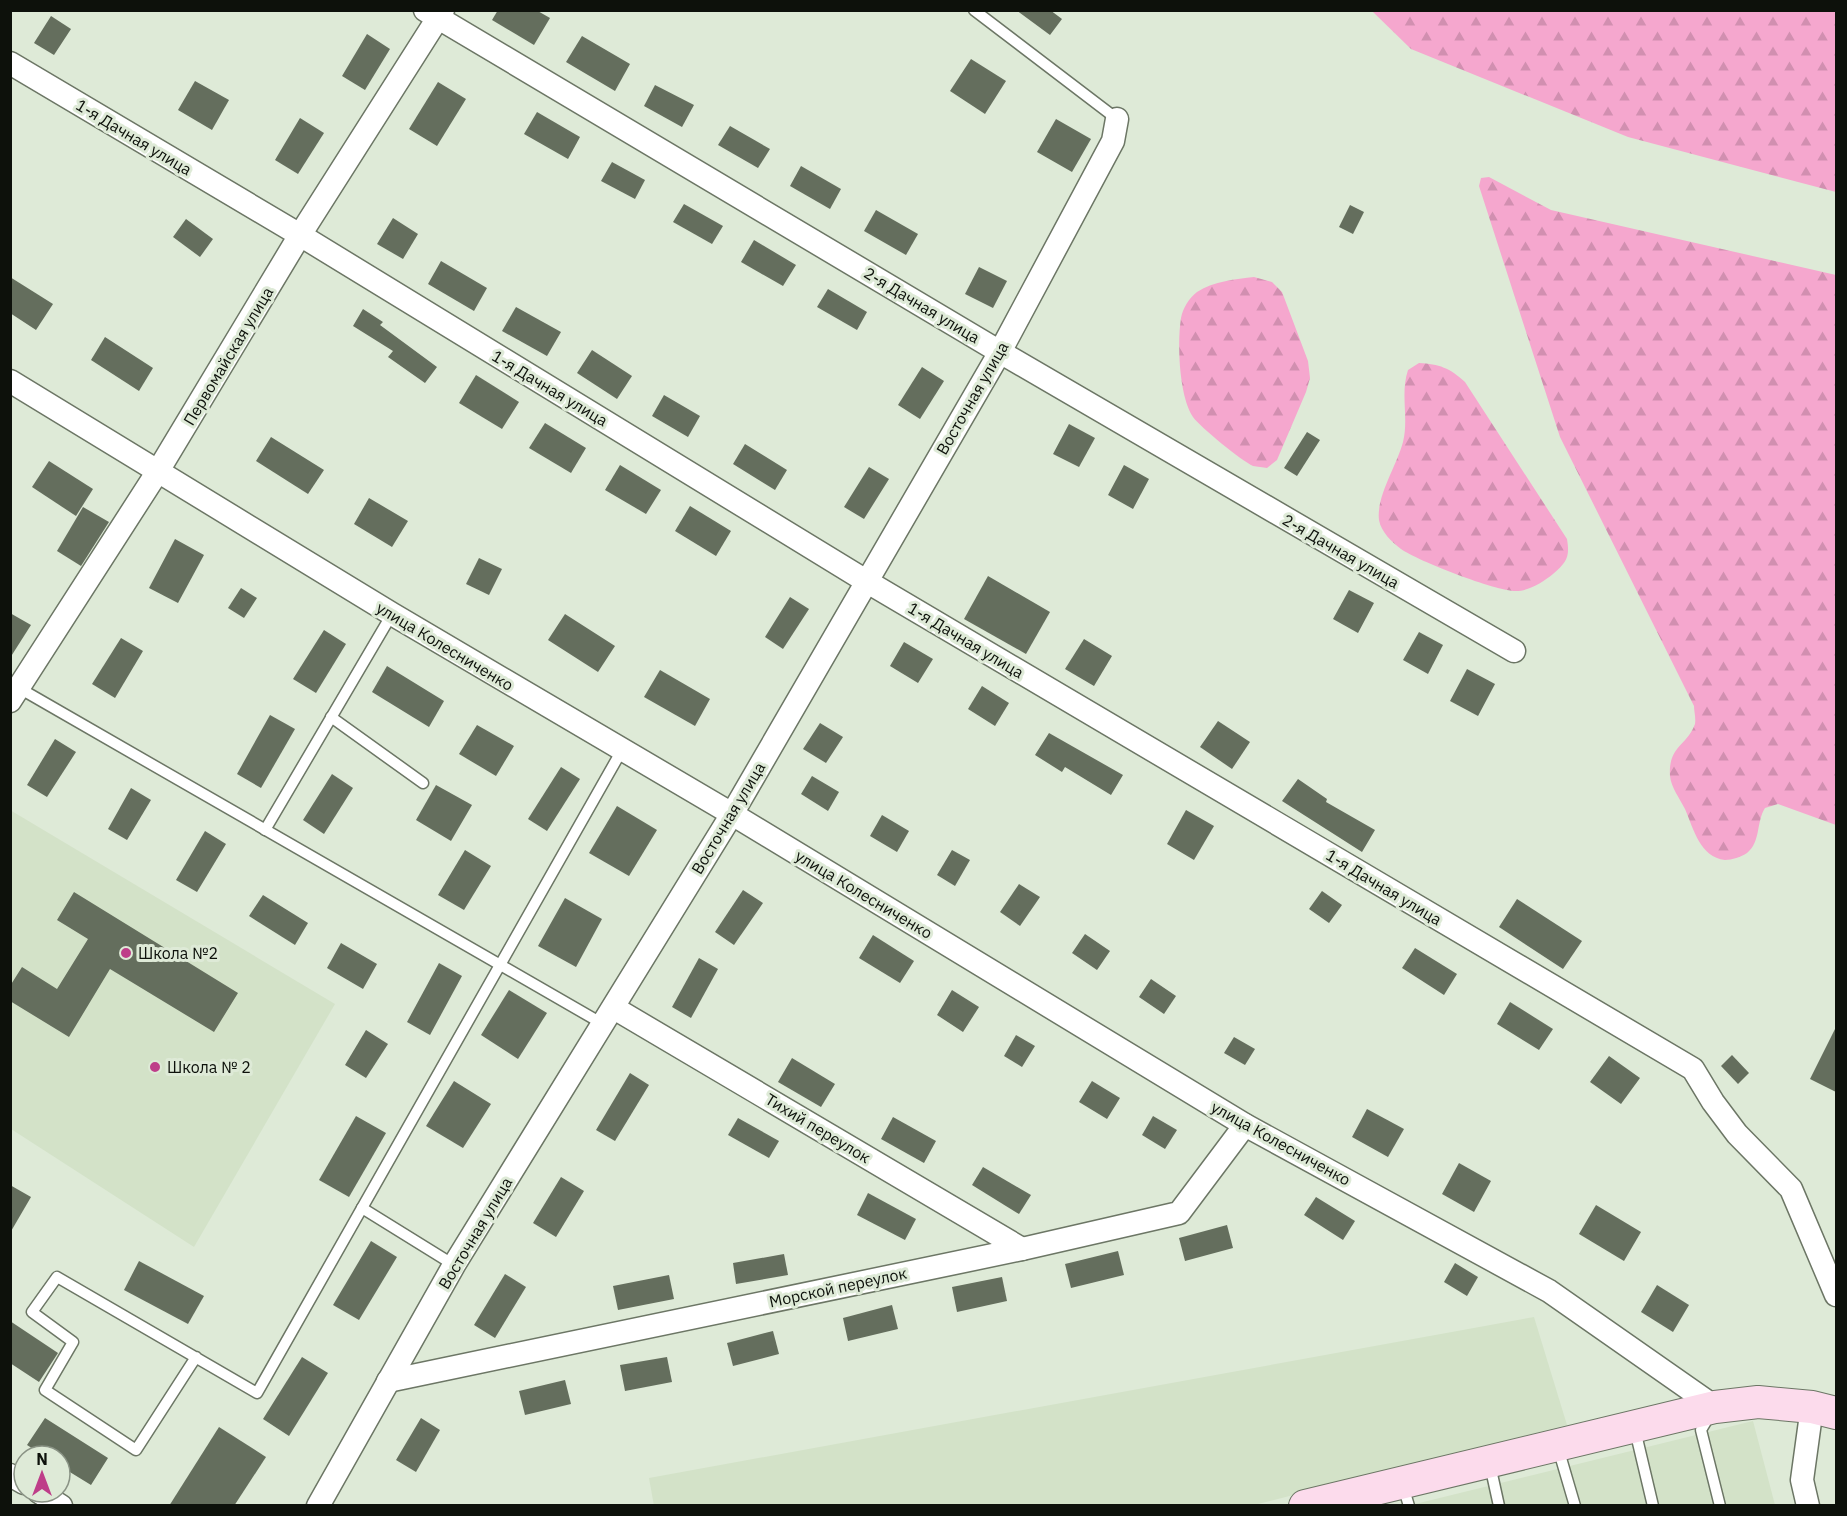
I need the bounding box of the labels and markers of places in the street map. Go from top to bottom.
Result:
place label: Школа №2 [138,943,218,963]
marker: Школа №2 [119,946,133,960]
place label: Школа № 2 [167,1057,251,1077]
marker: Школа № 2 [148,1060,162,1074]

